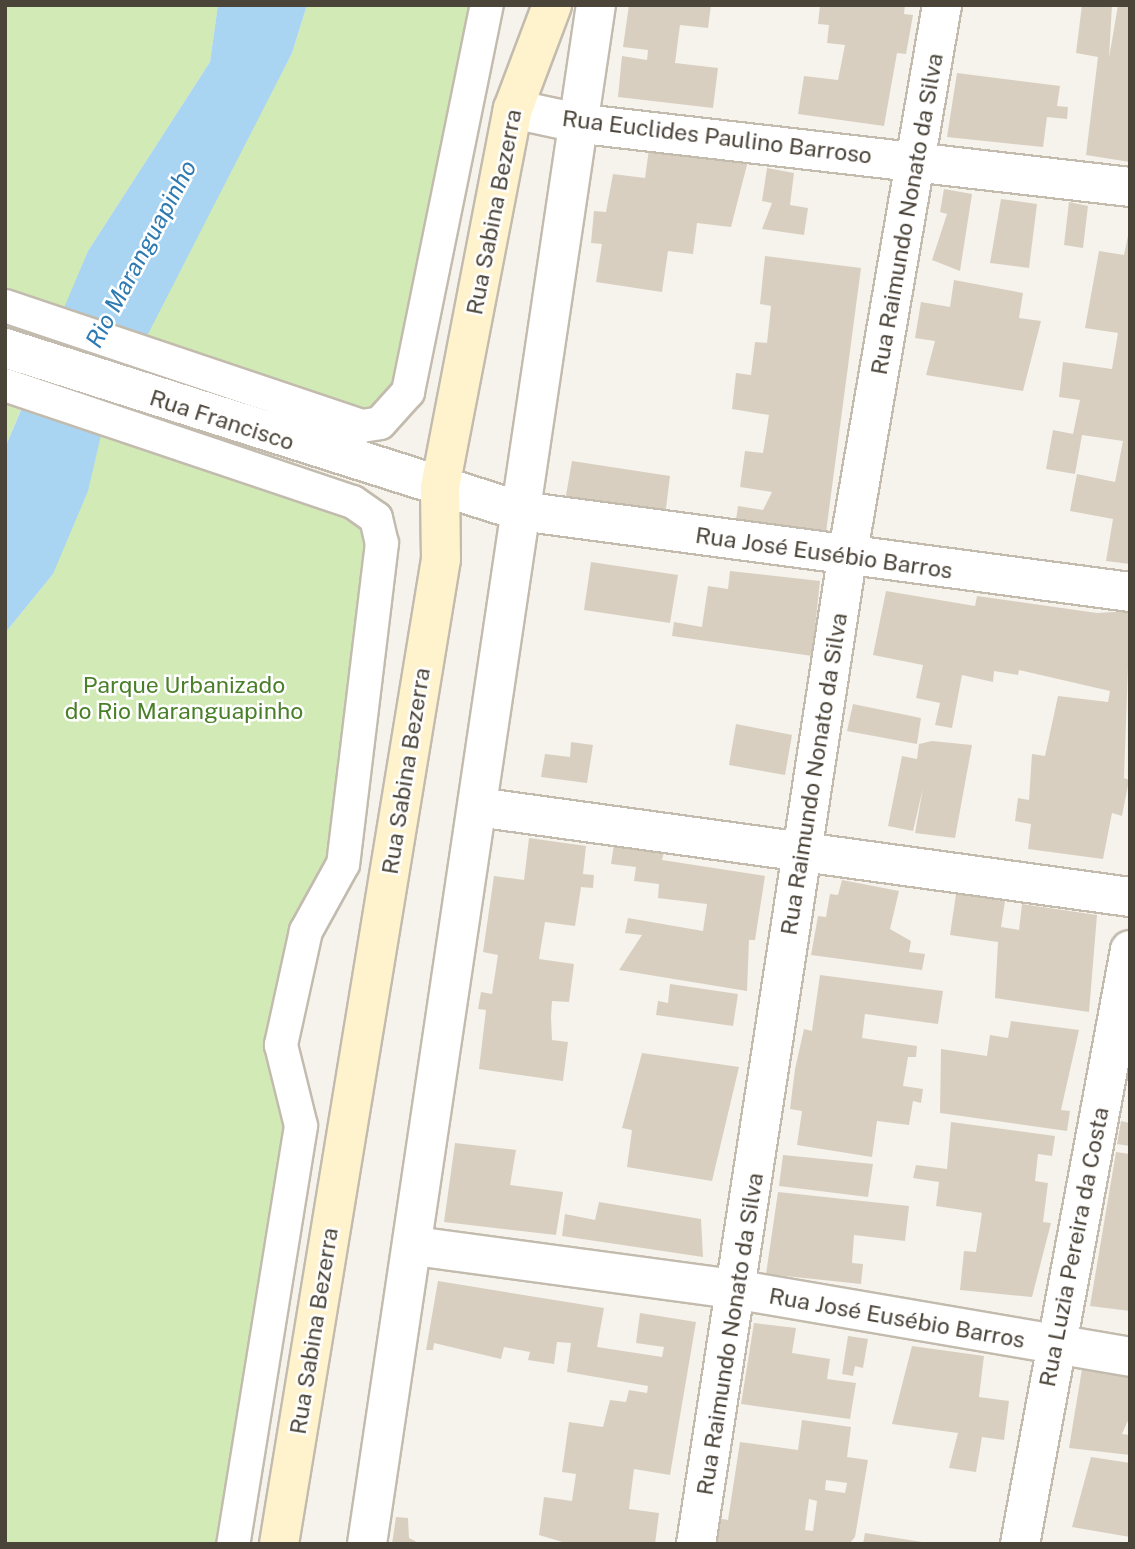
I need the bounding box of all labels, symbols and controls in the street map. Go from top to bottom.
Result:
street label: Rua Raimundo Nonato da Silva [865,51,949,377]
street label: Rua Euclides Paulino Barroso [560,104,874,170]
street label: Rua Sabina Bezerra [461,107,527,317]
water label: Rio Maranguapinho [79,155,203,353]
street label: Rua Francisco [146,384,298,456]
street label: Rua José Eusébio Barros [693,521,955,585]
street label: Rua Raimundo Nonato da Silva [775,611,853,937]
street label: Rua Sabina Bezerra [376,666,436,876]
park label: Parque Urbanizado do Rio Maranguapinho [65,671,303,725]
street label: Rua Luzia Pereira da Costa [1033,1105,1115,1389]
street label: Rua Raimundo Nonato da Silva [691,1171,769,1497]
street label: Rua Sabina Bezerra [284,1226,344,1436]
street label: Rua José Eusébio Barros [767,1282,1027,1354]

